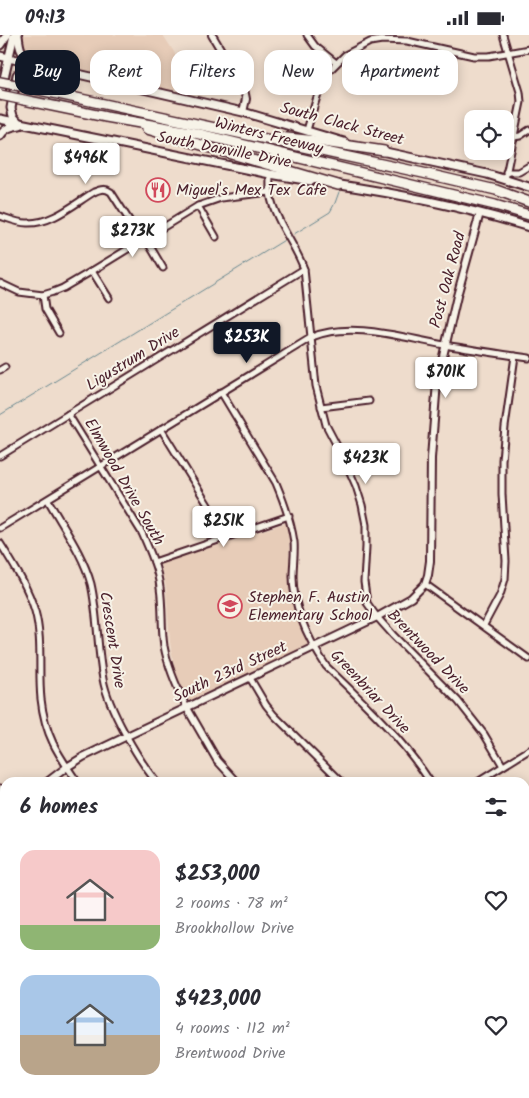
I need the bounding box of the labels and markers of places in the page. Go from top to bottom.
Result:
pin: $496K [51,143,121,185]
restaurant icon: Miguel's Mex Tex Cafe [145,177,171,203]
place label: Miguel's Mex Tex Cafe [176,178,327,203]
pin: $273K [98,215,168,258]
pin: $253K [212,321,282,364]
pin: $701K [411,357,481,399]
pin: $423K [331,443,401,485]
pin: $251K [189,505,259,548]
place label: Stephen F. Austin Elementary School [248,585,373,628]
school or university icon: Stephen F. Austin Elementary School [217,593,243,619]

